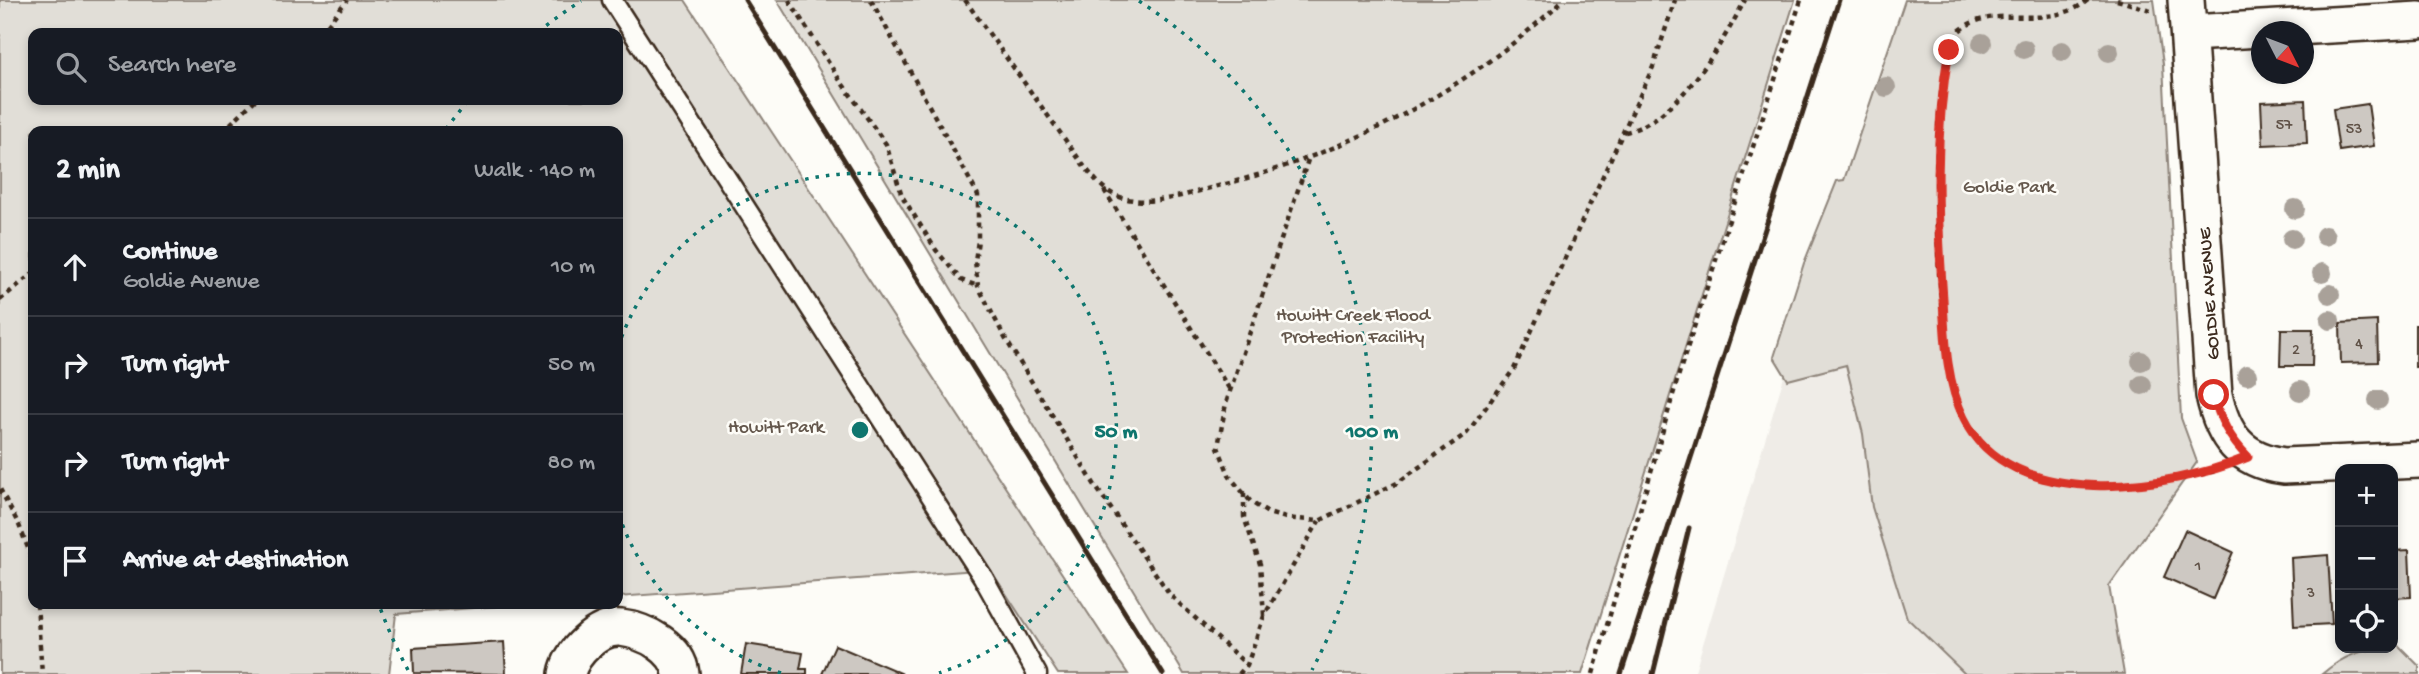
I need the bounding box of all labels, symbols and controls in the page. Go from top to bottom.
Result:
north arrow [2251,21,2314,84]
search box [28,28,623,105]
route end [1933,34,1964,65]
icon: search [52,48,90,86]
text: Search here [108,51,236,82]
house number: 57 [2276,117,2293,136]
house number: 53 [2346,121,2362,140]
text: 2 min [56,154,120,189]
text: Walk · 140 m [474,158,595,185]
park label: Goldie Park [1963,177,2056,200]
street label: GOLDIE AVENUE [2194,226,2227,361]
text: Continue [123,238,217,269]
icon: ahead [56,248,94,286]
text: 10 m [551,254,595,281]
text: Goldie Avenue [123,269,259,296]
park label: Howitt Creek Flood Protection Facility [1276,305,1432,350]
house number: 4 [2355,336,2363,355]
house number: 2 [2292,342,2300,361]
icon: right [56,346,94,384]
text: Turn right [123,350,227,381]
text: 50 m [548,352,595,379]
route start [2198,379,2229,410]
park label: Howitt Park [728,417,825,440]
centre of rings [848,418,872,442]
text: 50 m [1095,421,1138,446]
text: 100 m [1345,421,1398,446]
icon: right [56,444,94,482]
text: Turn right [123,448,227,479]
text: 80 m [548,450,595,477]
map controls [2335,464,2398,653]
button: + [2335,464,2398,527]
button: − [2335,527,2398,590]
icon: arrive [56,542,94,580]
text: Arrive at destination [123,546,348,577]
house number: 1 [2194,558,2201,577]
house number: 3 [2306,585,2315,604]
button: locate [2335,590,2398,653]

